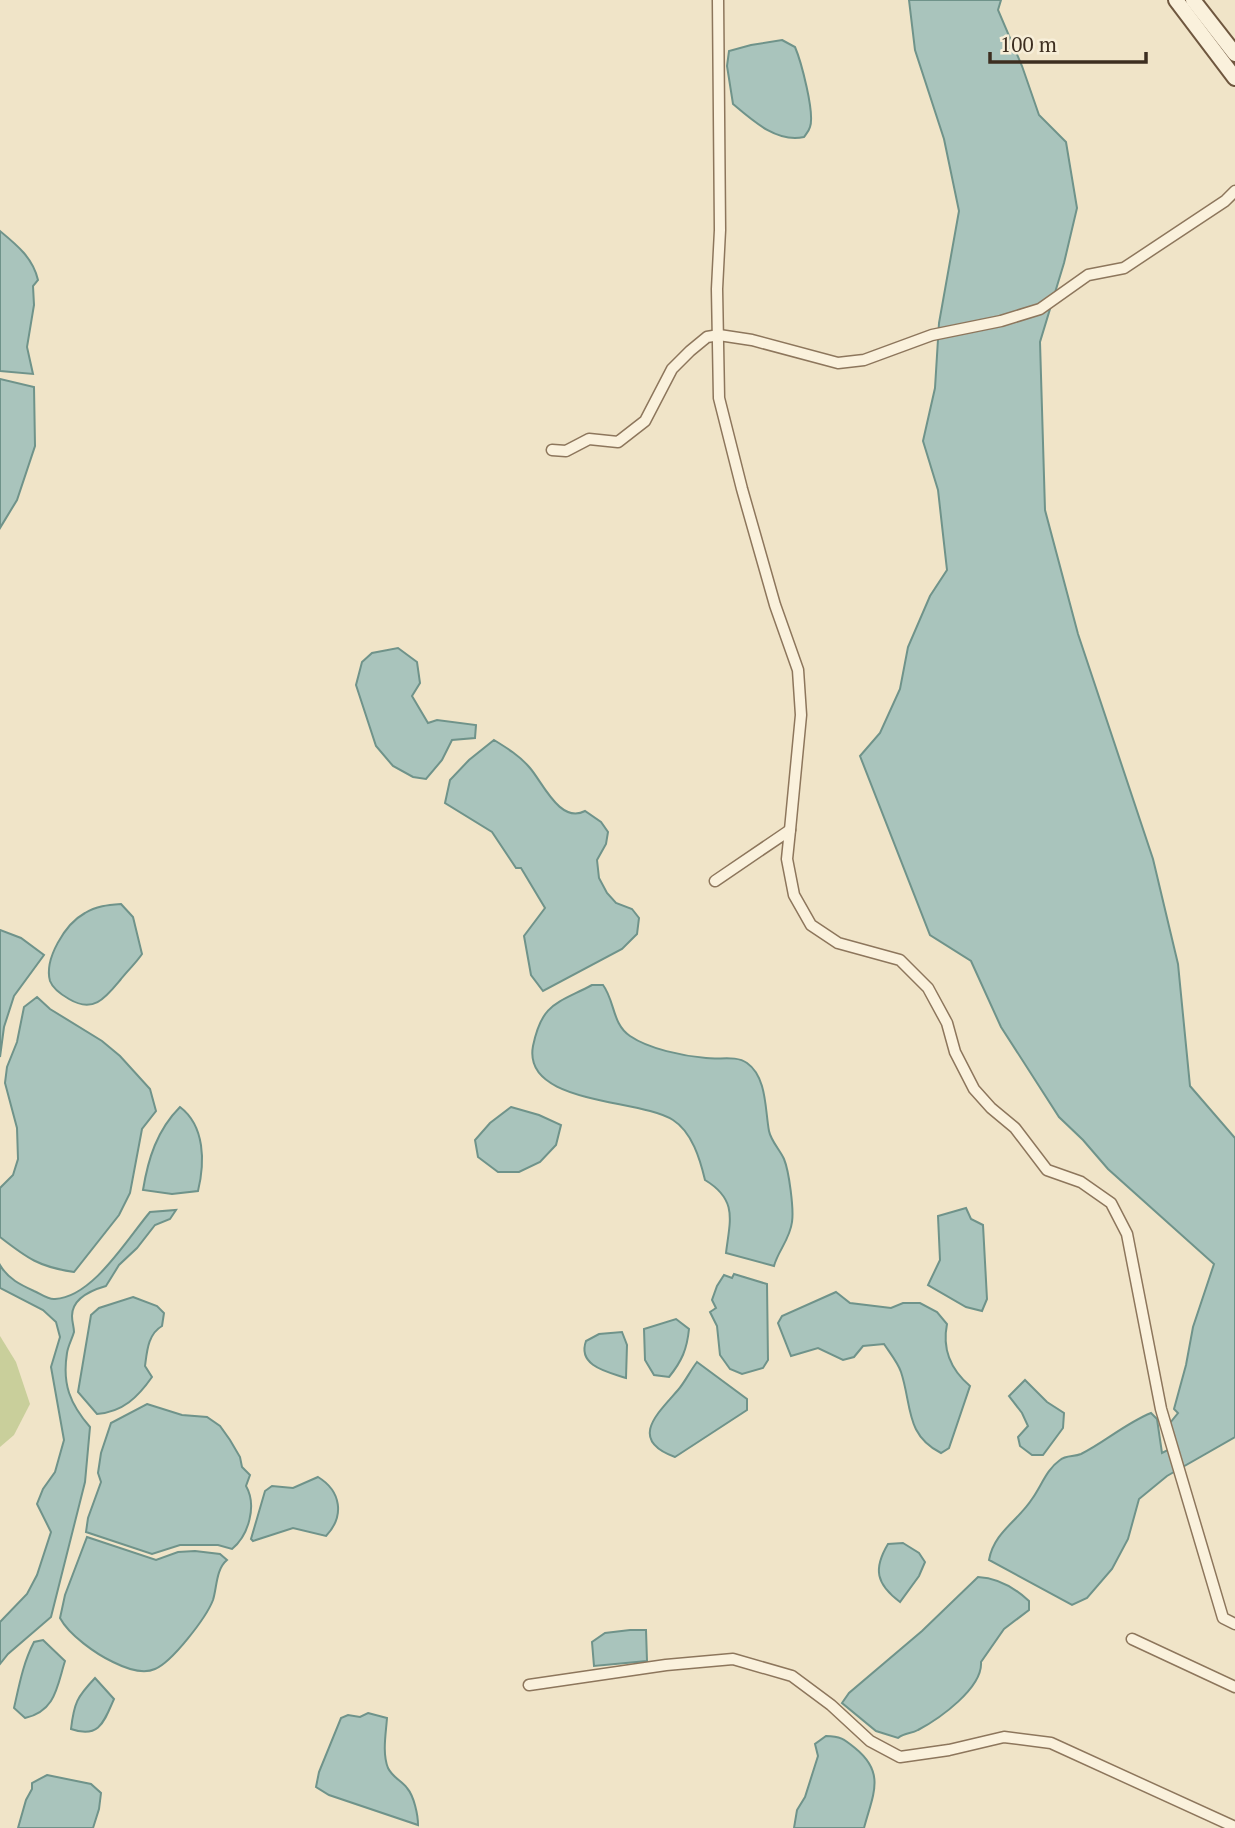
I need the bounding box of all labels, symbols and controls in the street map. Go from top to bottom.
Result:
scale bar [990,21,1146,65]
text: 100 m [1000,30,1057,58]

